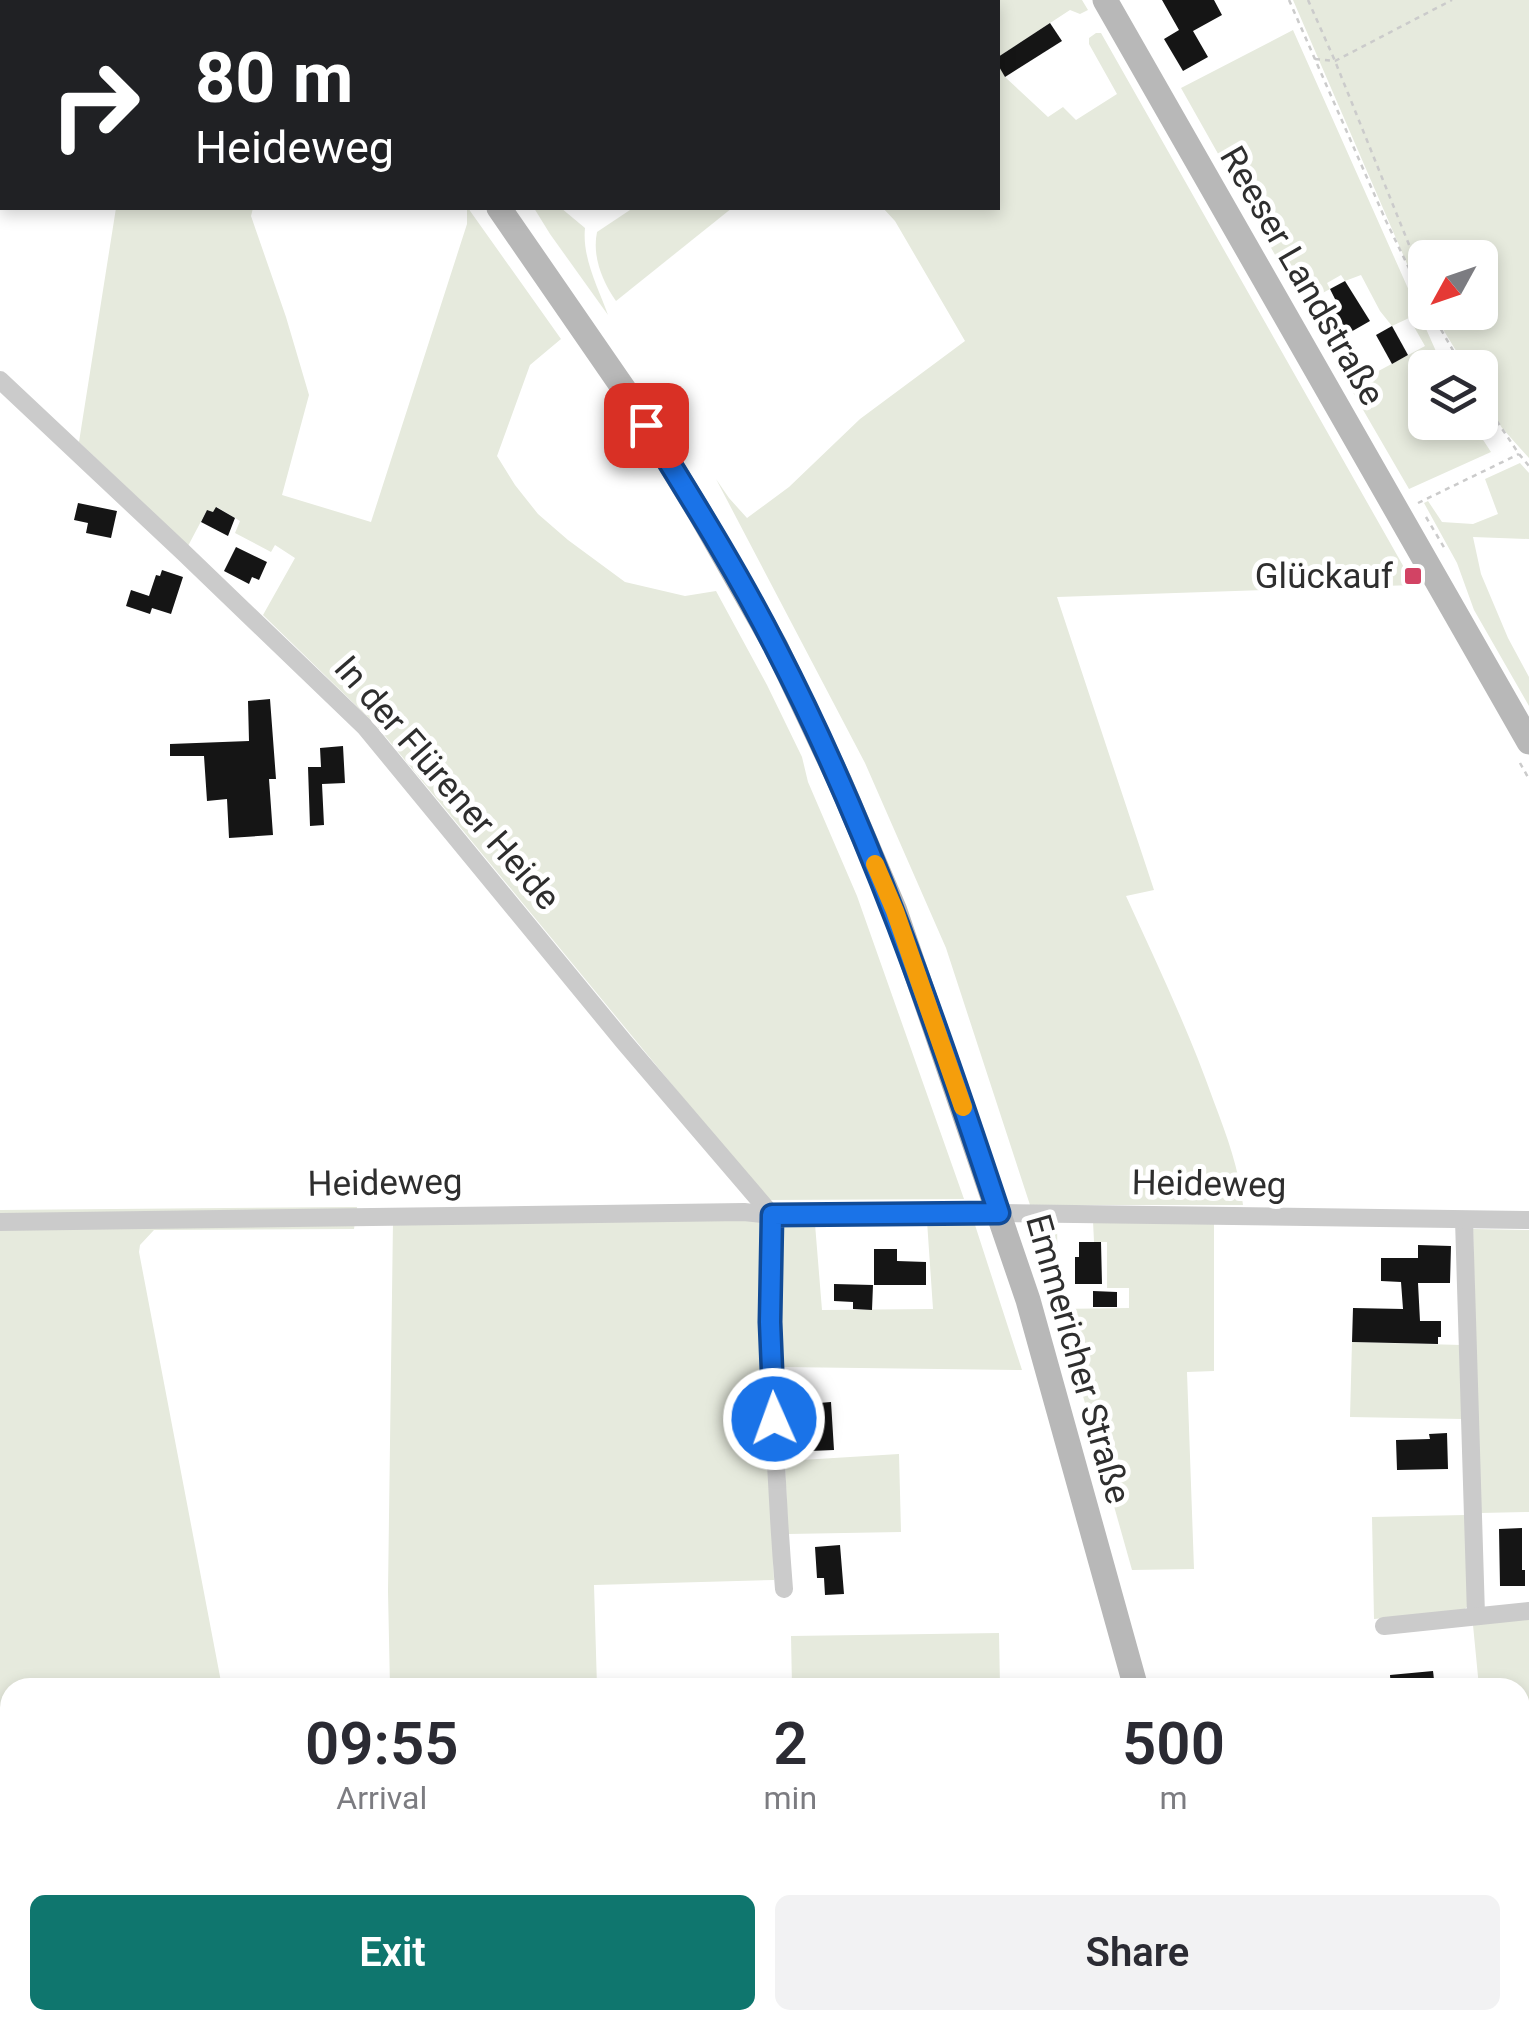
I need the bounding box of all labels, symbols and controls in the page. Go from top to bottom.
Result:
text: 80 m [195,37,353,119]
icon: right [30,40,160,170]
text: Heideweg [195,121,394,174]
street label: Reeser Landstraße [1211,139,1393,413]
north arrow [1408,240,1498,330]
map controls [1408,240,1498,440]
button: layers [1408,350,1498,440]
pin [604,383,689,468]
icon: arrive [619,398,674,453]
place label: Glückauf [1255,556,1394,597]
marker: Glückauf [1402,565,1424,587]
street label: In der Flürener Heide [326,648,568,918]
street label: Heideweg [307,1161,463,1205]
street label: Heideweg [1131,1162,1287,1206]
street label: Emmericher Straße [1017,1210,1139,1508]
position arrow [722,1367,826,1471]
text: 09:55 [305,1708,459,1779]
text: 2 [773,1708,807,1779]
text: 500 [1122,1708,1225,1779]
text: Arrival [336,1779,427,1817]
text: min [764,1779,817,1817]
text: m [1159,1779,1188,1817]
button: Exit [30,1895,755,2010]
button: Share [775,1895,1500,2010]

